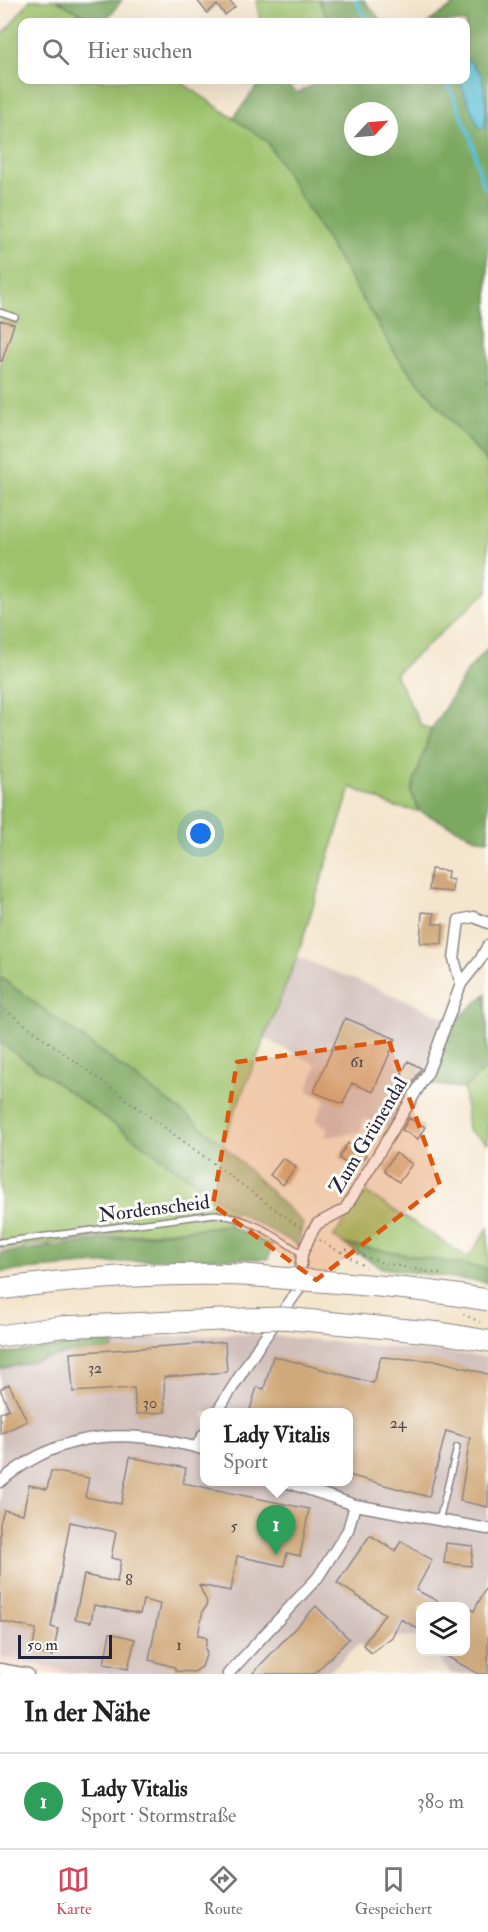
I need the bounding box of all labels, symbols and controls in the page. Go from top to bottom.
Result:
search box [18,18,470,84]
icon: search [39,35,72,68]
text: Hier suchen [87,37,193,65]
north arrow [344,102,398,156]
your location [186,819,215,848]
house number: 61 [350,1052,364,1072]
street label: Zum Grünendal [324,1072,413,1198]
street label: Nordenscheid [97,1189,211,1228]
house number: 32 [88,1358,102,1378]
house number: 30 [143,1393,157,1413]
popup [200,1408,353,1486]
house number: 24 [390,1413,408,1433]
text: Lady Vitalis [223,1421,330,1449]
text: Sport [223,1449,268,1474]
pin: 1 [256,1506,296,1555]
house number: 5 [230,1516,238,1536]
house number: 8 [125,1570,133,1590]
map controls [416,1602,470,1656]
button: layers [416,1602,470,1656]
scale bar [18,1632,112,1660]
text: 50 m [27,1635,58,1655]
house number: 1 [176,1635,182,1655]
text: In der Nähe [24,1697,150,1729]
text: Lady Vitalis [81,1775,188,1803]
text: 1 [40,1789,47,1814]
text: 380 m [417,1789,464,1814]
text: Sport · Stormstraße [81,1803,236,1828]
tab: Karte [56,1863,92,1919]
tab: Route [204,1863,243,1919]
tab: Gespeichert [355,1863,432,1919]

